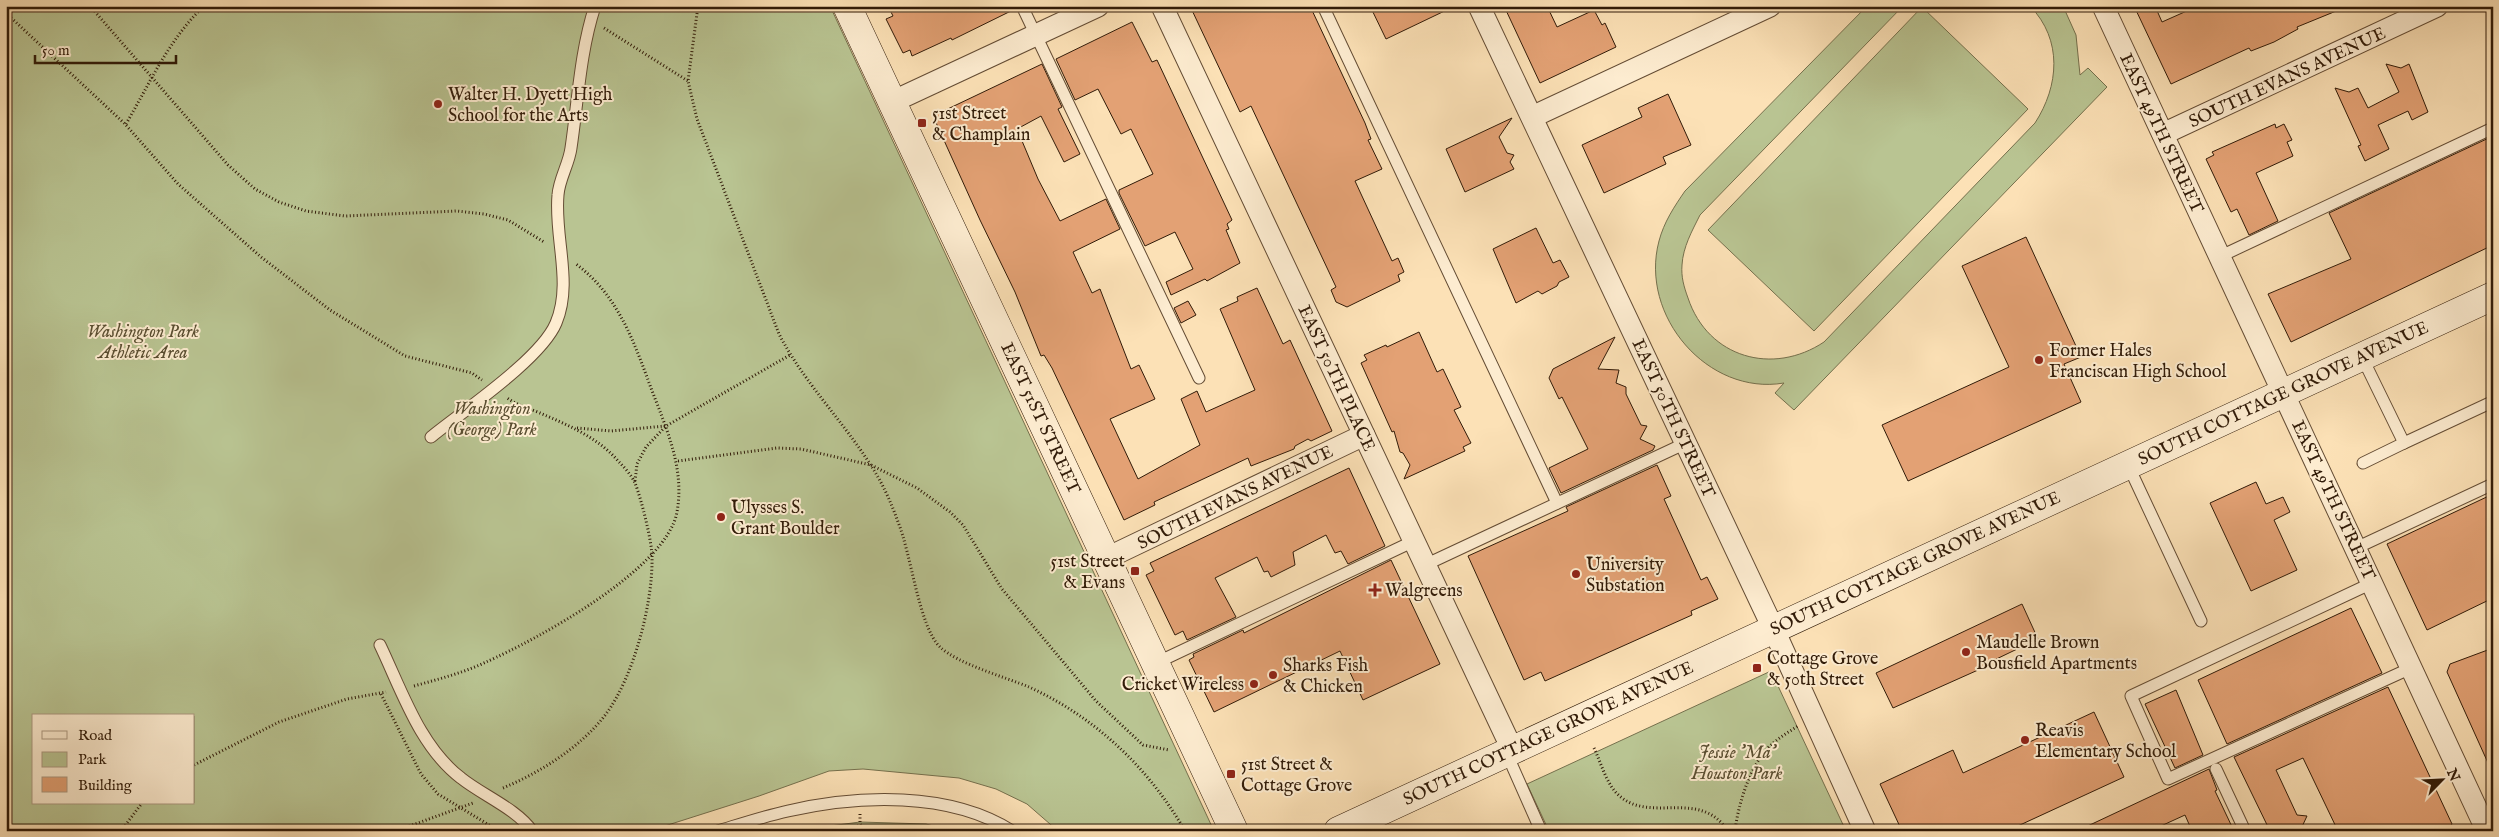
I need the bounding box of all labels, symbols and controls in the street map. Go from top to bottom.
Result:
street label: SOUTH EVANS AVENUE [2185,23,2390,134]
scale bar [35,32,176,64]
text: 50 m [42,41,70,60]
street label: EAST 49TH STREET [2113,50,2208,217]
place label: Walter H. Dyett High School for the Arts [448,84,613,128]
marker: Walter H. Dyett High School for the Arts [432,98,444,110]
place label: 51st Street & Champlain [932,103,1031,147]
marker: 51st Street & Champlain [916,117,928,129]
street label: EAST 50TH PLACE [1292,302,1380,456]
street label: SOUTH COTTAGE GROVE AVENUE [2135,317,2432,472]
park label: Washington Park Athletic Area [87,321,199,365]
street label: EAST 50TH STREET [1626,336,1720,502]
street label: EAST 51ST STREET [994,339,1085,498]
place label: Former Hales Franciscan High School [2049,340,2226,384]
marker: Former Hales Franciscan High School [2033,354,2045,366]
park label: Washington (George) Park [447,398,537,442]
street label: EAST 49TH STREET [2285,417,2380,584]
street label: SOUTH EVANS AVENUE [1134,441,1337,556]
street label: SOUTH COTTAGE GROVE AVENUE [1767,487,2064,642]
place label: Ulysses S. Grant Boulder [731,497,840,541]
marker: Ulysses S. Grant Boulder [715,511,727,523]
place label: 51st Street & Evans [1051,551,1125,595]
place label: University Substation [1586,554,1665,598]
marker: 51st Street & Evans [1129,565,1141,577]
marker: University Substation [1570,568,1582,580]
place label: Walgreens [1385,580,1463,603]
marker: Walgreens [1369,584,1381,596]
place label: Maudelle Brown Bousfield Apartments [1976,632,2137,676]
marker: Maudelle Brown Bousfield Apartments [1960,646,1972,658]
place label: Cottage Grove & 50th Street [1767,648,1878,692]
place label: Sharks Fish & Chicken [1283,655,1369,699]
street label: SOUTH COTTAGE GROVE AVENUE [1400,657,1697,812]
marker: Cottage Grove & 50th Street [1751,662,1763,674]
marker: Sharks Fish & Chicken [1267,669,1279,681]
place label: Cricket Wireless [1122,674,1244,697]
marker: Cricket Wireless [1248,678,1260,690]
legend [32,714,195,804]
place label: Reavis Elementary School [2035,720,2176,764]
text: Road [78,726,113,745]
marker: Reavis Elementary School [2019,734,2031,746]
park label: Jessie 'Ma' Houston Park [1691,742,1782,786]
text: Park [78,750,108,769]
place label: 51st Street & Cottage Grove [1241,754,1352,798]
north arrow [2416,754,2466,804]
text: N [2442,765,2464,784]
marker: 51st Street & Cottage Grove [1225,768,1237,780]
text: Building [78,776,133,795]

